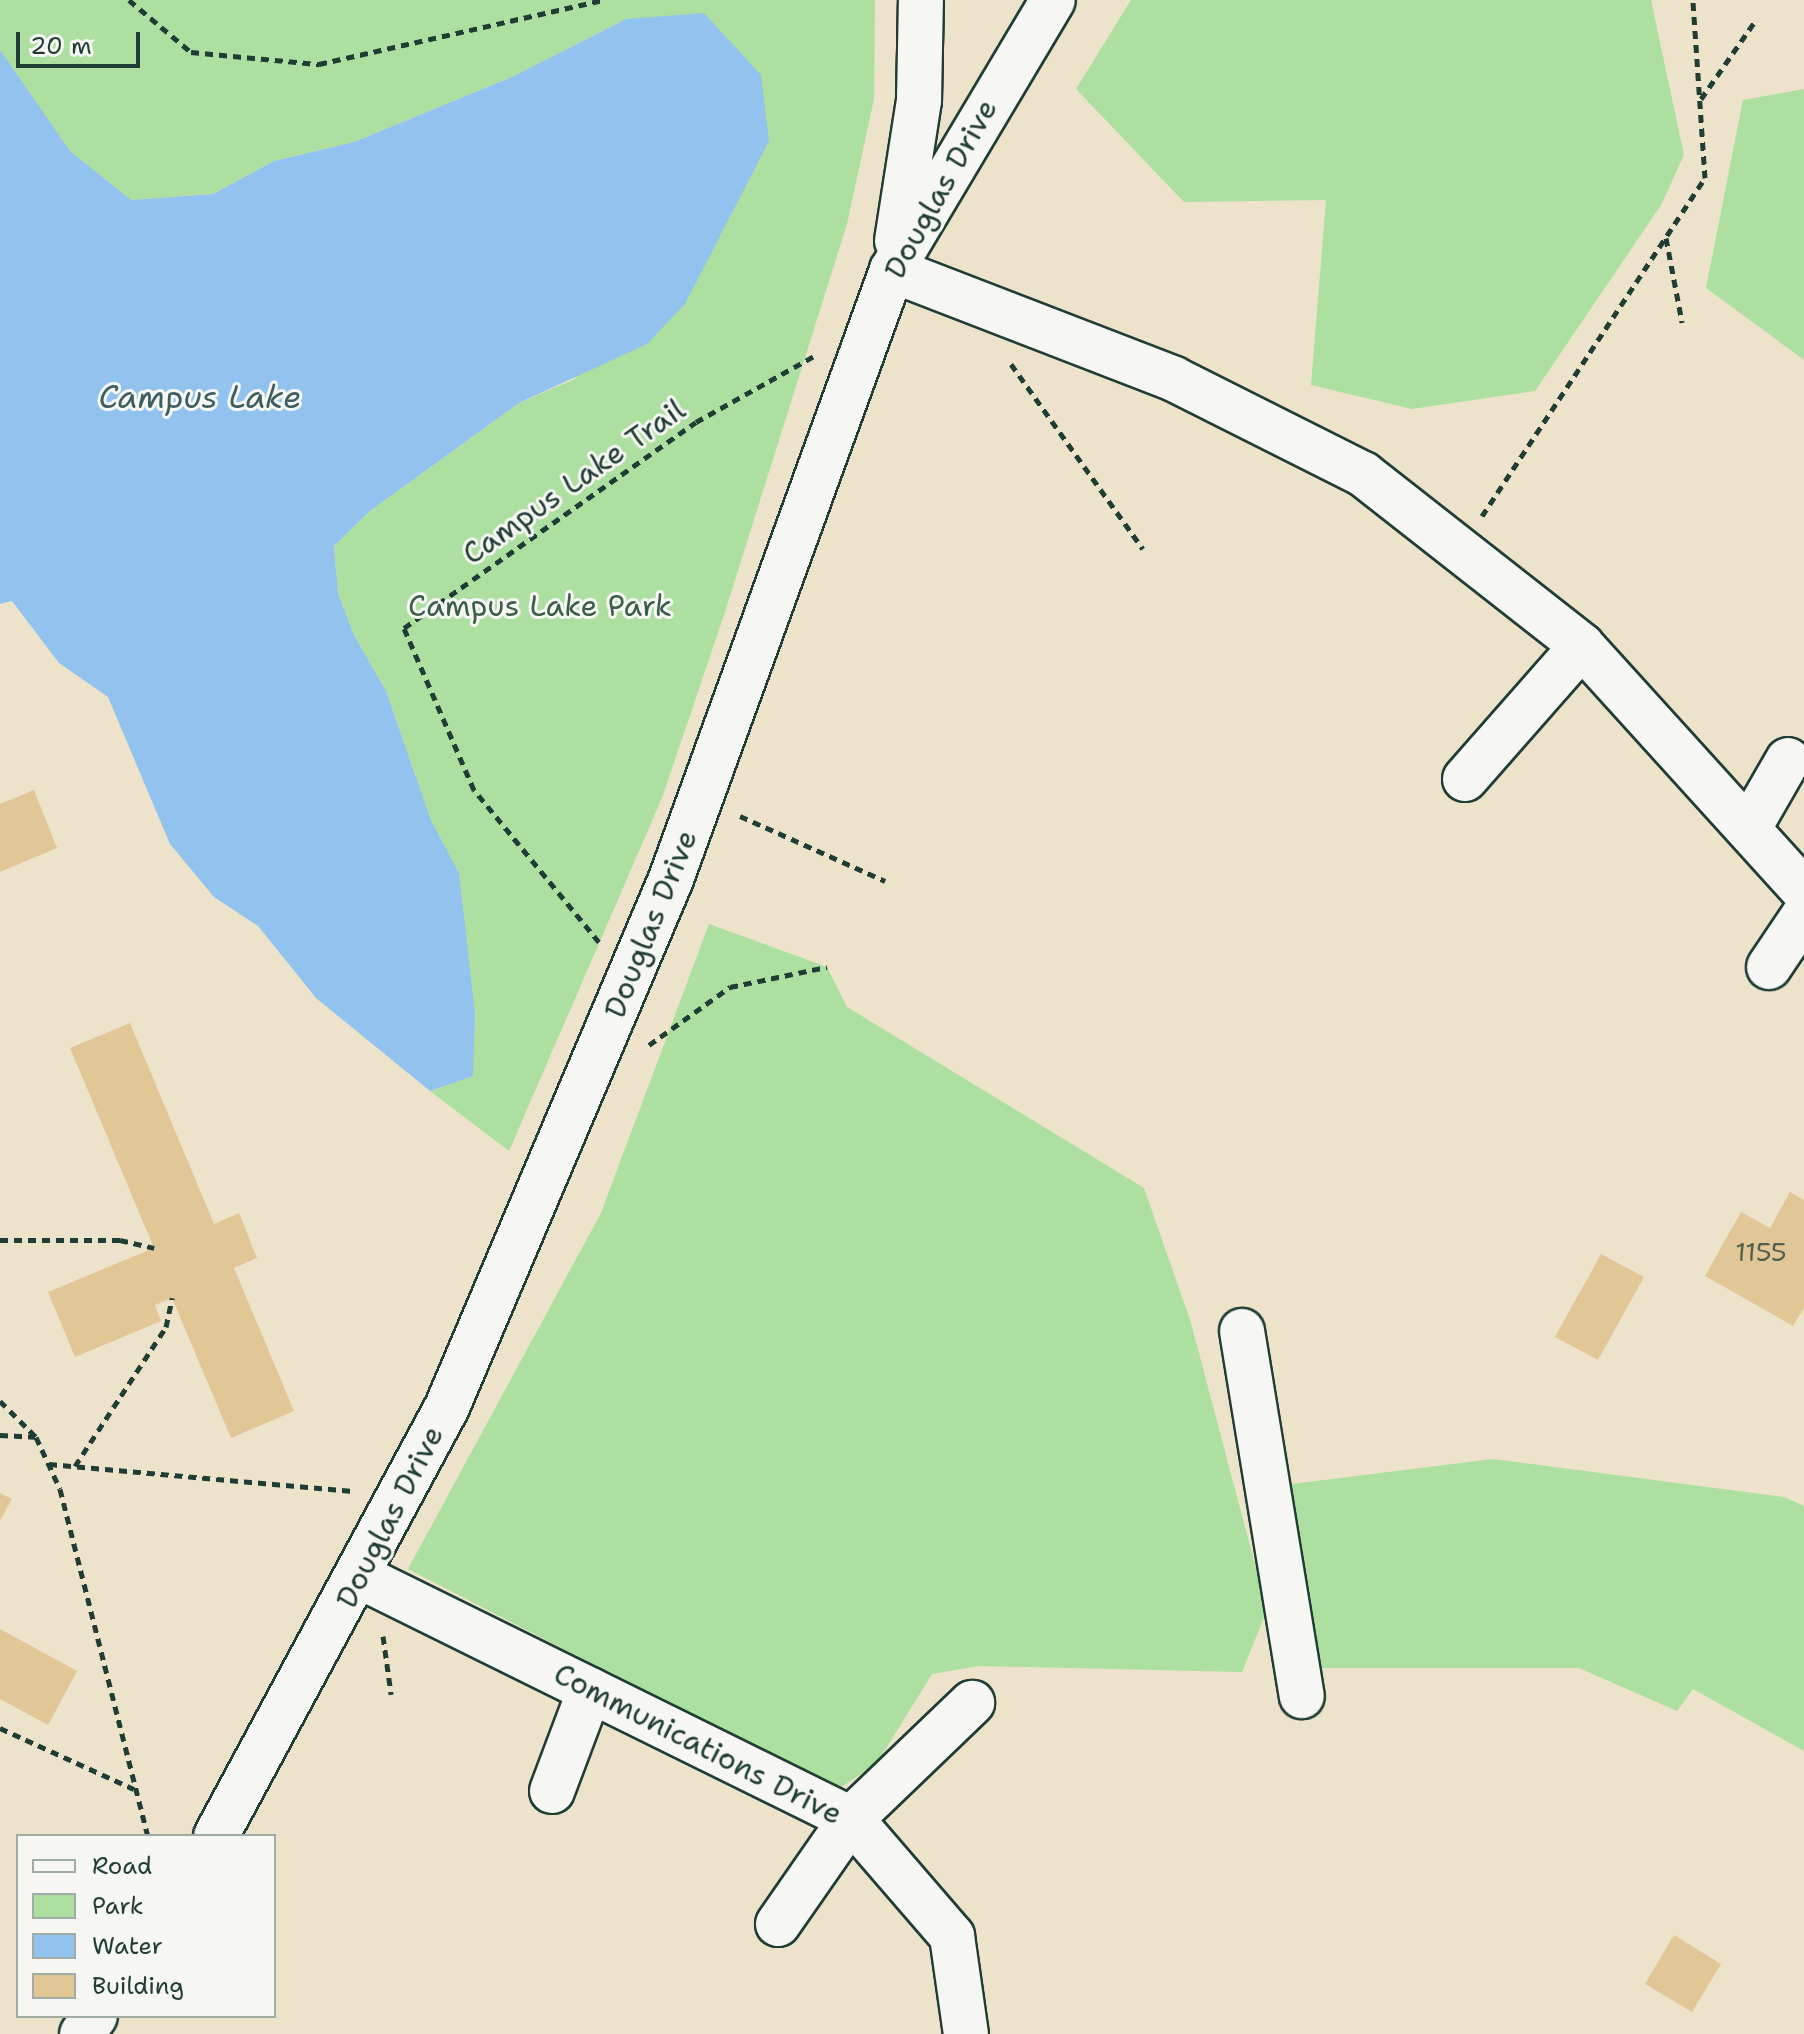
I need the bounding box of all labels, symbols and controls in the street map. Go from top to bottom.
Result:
scale bar [20,16,144,66]
text: 20 m [30,30,92,62]
street label: Douglas Drive [877,93,1005,285]
water label: Campus Lake [99,378,301,416]
street label: Campus Lake Trail [456,392,692,572]
park label: Campus Lake Park [408,588,672,624]
street label: Douglas Drive [597,825,705,1023]
house number: 1155 [1735,1236,1787,1268]
street label: Douglas Drive [329,1420,451,1614]
street label: Communications Drive [548,1656,848,1832]
legend [16,1834,276,2018]
text: Road [92,1850,152,1882]
text: Park [92,1890,144,1922]
text: Water [92,1930,163,1962]
text: Building [92,1970,184,2002]

